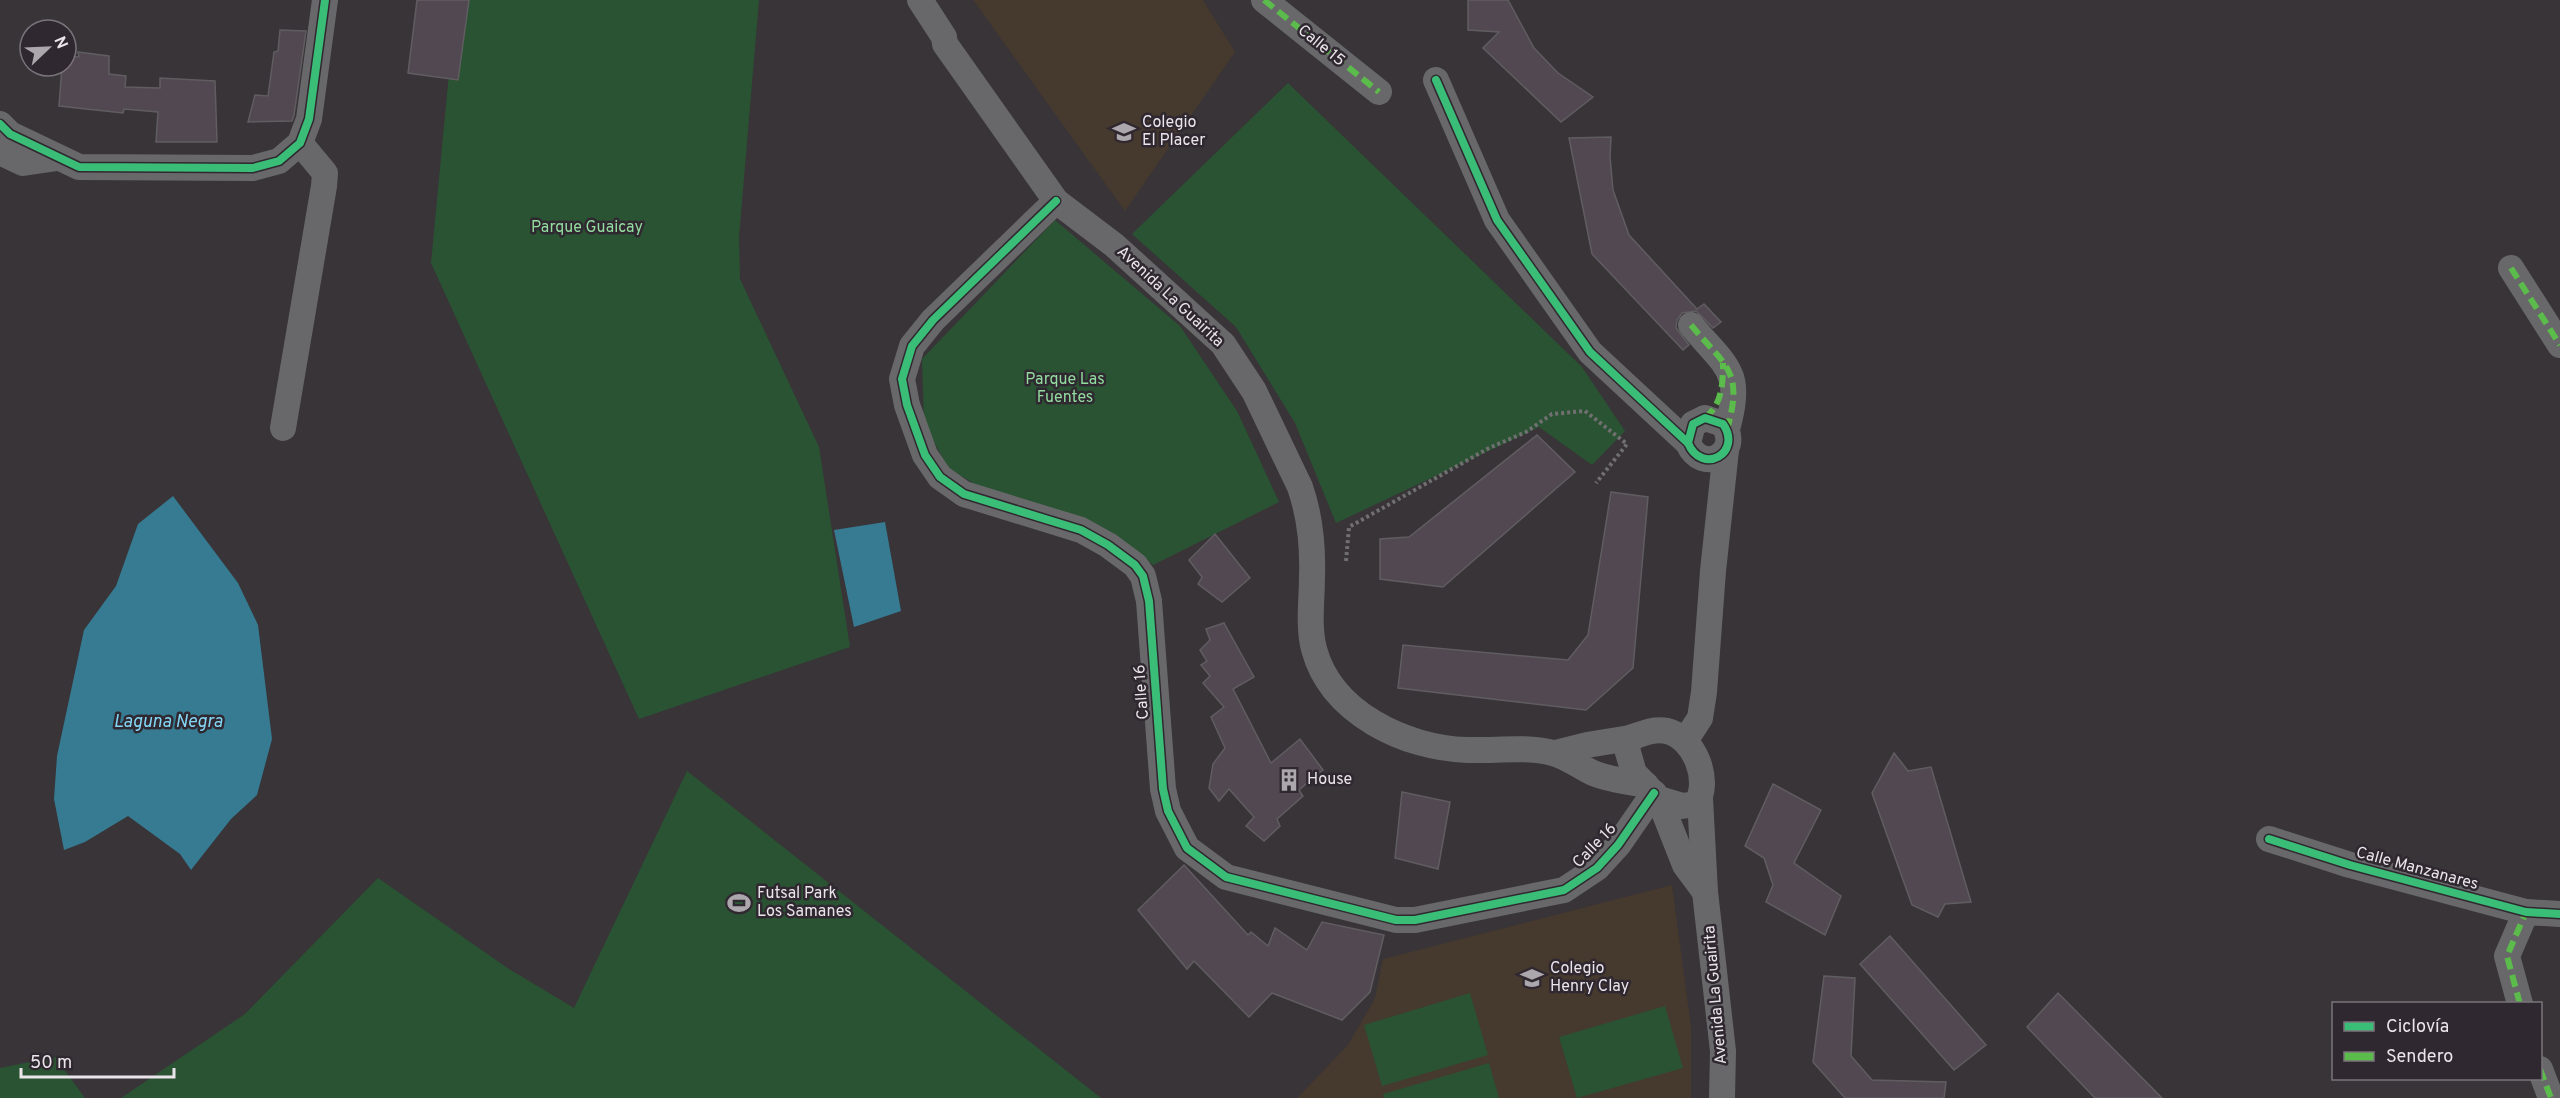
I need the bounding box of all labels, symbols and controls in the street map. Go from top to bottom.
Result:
north arrow [18,18,78,78]
street label: Calle 15 [1293,21,1349,71]
text: N [49,34,71,52]
place label: Colegio El Placer [1142,113,1206,151]
school or university icon: Colegio El Placer [1111,119,1137,145]
park label: Parque Guaicay [531,218,643,238]
street label: Avenida La Guairita [1112,242,1228,352]
park label: Parque Las Fuentes [1025,370,1105,408]
street label: Calle 16 [1130,664,1154,720]
water label: Laguna Negra [113,711,223,734]
building icon: House [1276,767,1302,793]
place label: House [1307,770,1352,790]
street label: Calle 16 [1569,819,1621,873]
street label: Calle Manzanares [2354,843,2480,895]
place label: Futsal Park Los Samanes [757,884,852,922]
sports icon: Futsal Park Los Samanes [726,890,752,916]
street label: Avenida La Guairita [1700,925,1732,1065]
place label: Colegio Henry Clay [1550,959,1629,997]
school or university icon: Colegio Henry Clay [1519,965,1545,991]
legend [2332,1002,2542,1080]
text: Ciclovía [2386,1016,2449,1039]
scale bar [21,1041,174,1079]
text: Sendero [2386,1046,2453,1069]
text: 50 m [30,1052,72,1075]

